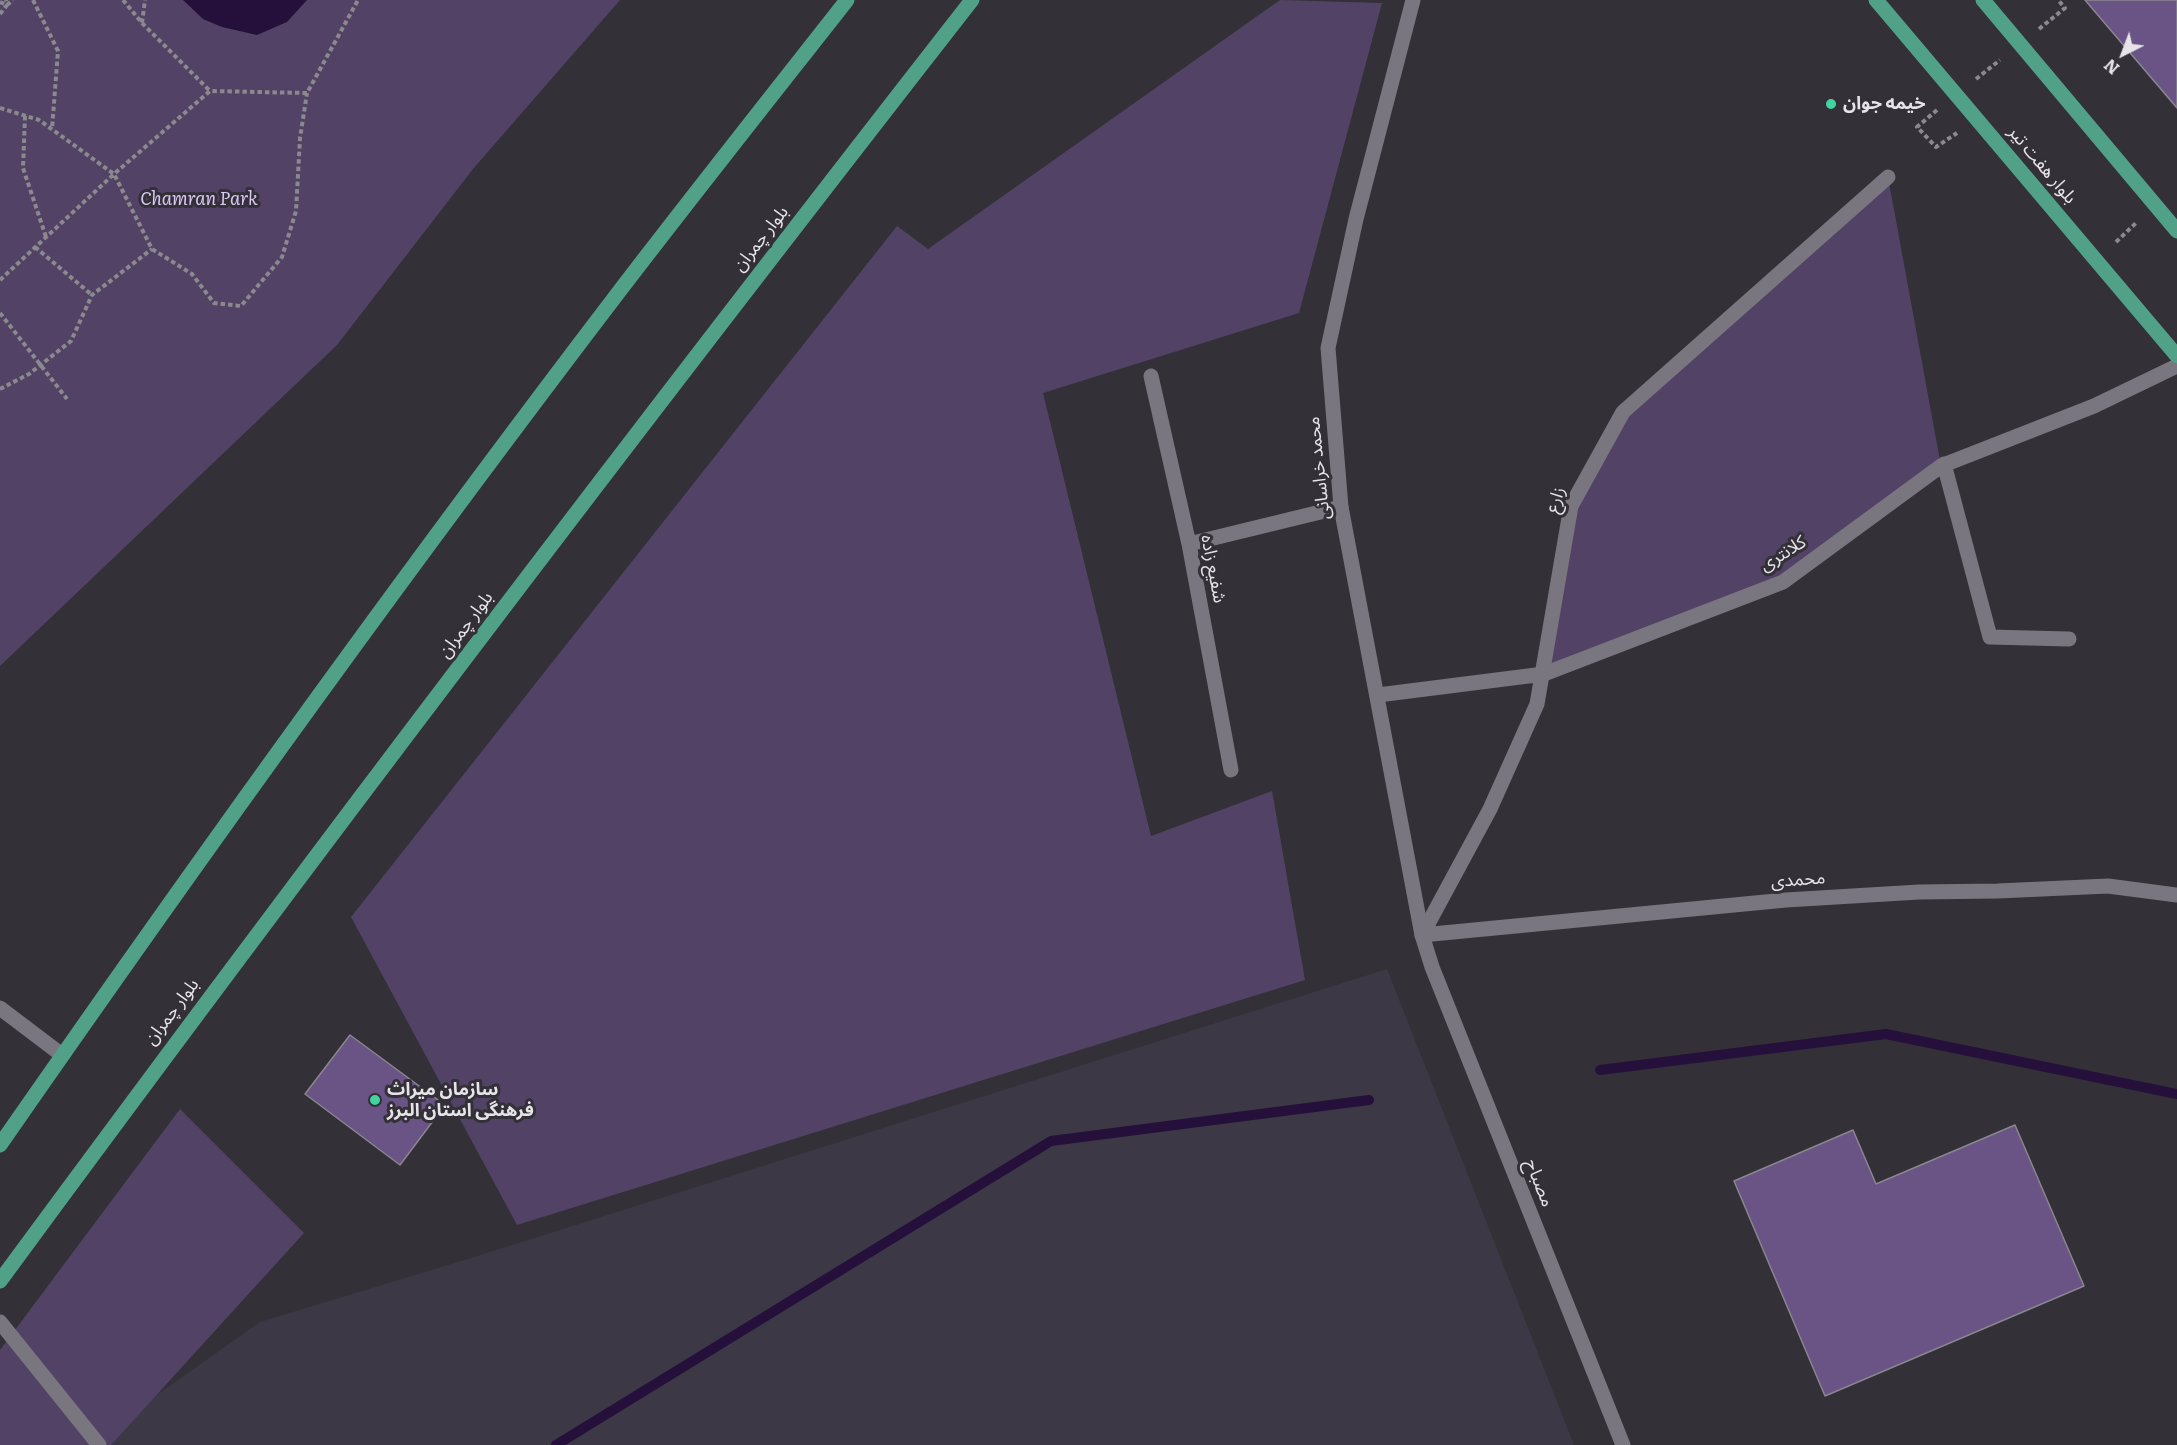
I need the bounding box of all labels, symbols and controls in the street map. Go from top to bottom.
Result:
north arrow [2093,24,2153,84]
text: N [2098,54,2124,81]
place label: خیمه جوان [1843,93,1926,115]
marker: خیمه جوان [1824,97,1838,111]
street label: بلوار هفت تیر [2003,122,2081,208]
park label: Chamran Park [140,189,258,211]
street label: بلوار چمران [729,202,793,276]
street label: محمد خراسانی [1303,415,1335,521]
street label: زارع [1542,484,1570,516]
street label: کلانتری [1756,531,1810,577]
street label: شفیع زاده [1196,533,1230,605]
street label: بلوار چمران [434,588,498,662]
street label: محمدی [1770,867,1826,893]
street label: بلوار چمران [140,975,204,1049]
place label: سازمان میراث فرهنگی استان البرز [387,1079,534,1122]
marker: سازمان میراث فرهنگی استان البرز [368,1093,382,1107]
street label: مصباح [1520,1156,1558,1210]

